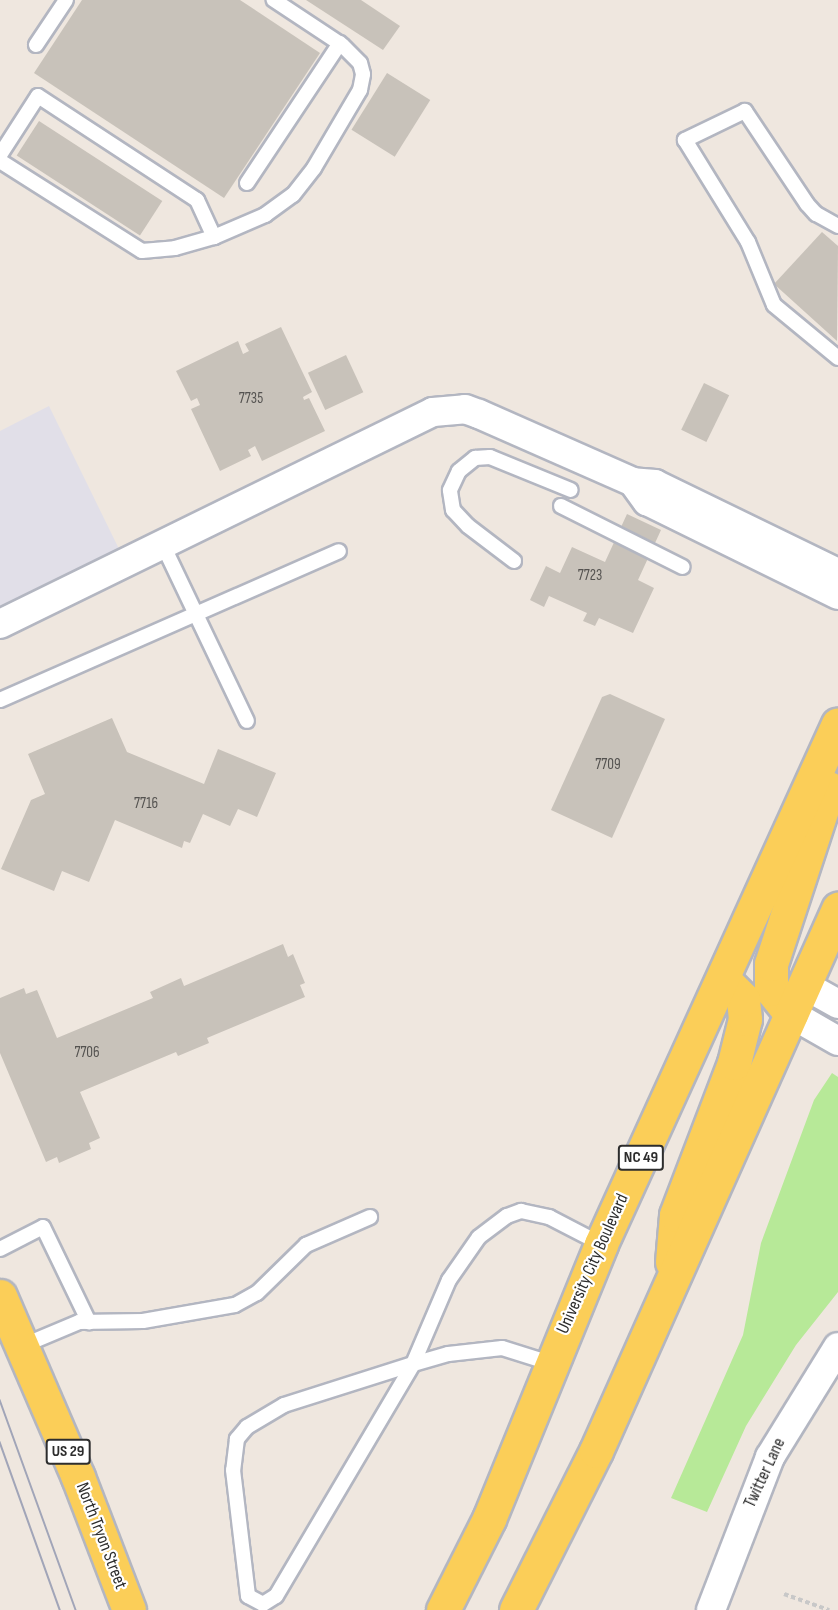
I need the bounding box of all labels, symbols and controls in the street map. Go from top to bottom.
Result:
house number: 7735 [239,390,263,408]
house number: 7723 [578,567,602,585]
house number: 7709 [595,756,621,774]
house number: 7716 [134,795,158,813]
house number: 7706 [74,1044,100,1062]
road number: NC 49 [617,1145,665,1171]
street label: University City Boulevard [552,1191,634,1337]
street label: Twitter Lane [739,1435,791,1511]
road number: US 29 [46,1439,90,1465]
street label: North Tryon Street [71,1480,131,1592]

